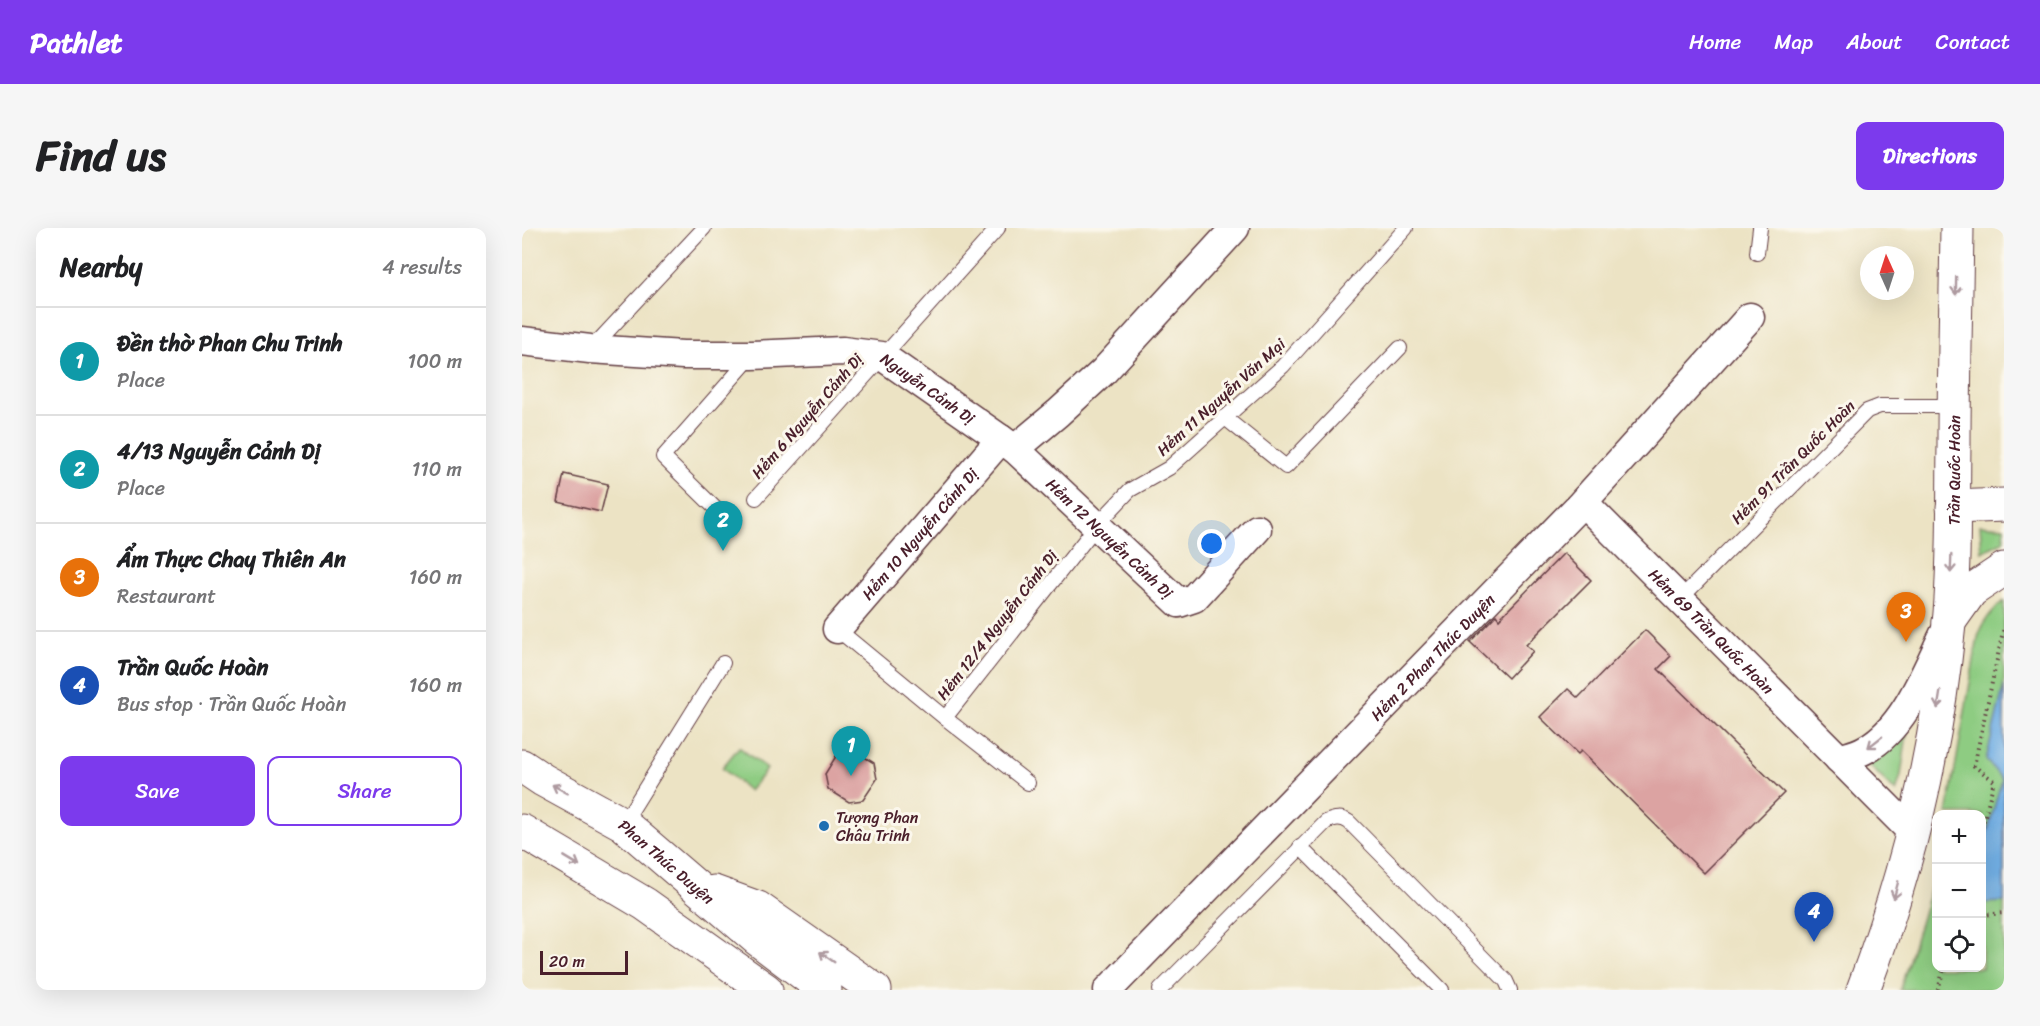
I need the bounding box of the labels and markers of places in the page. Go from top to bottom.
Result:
pin: 2 [704,502,742,551]
pin: 3 [1886,592,1926,642]
pin: 1 [832,726,870,776]
place label: Tượng Phan Châu Trinh [836,803,919,850]
marker: Tượng Phan Châu Trinh [817,819,831,833]
pin: 4 [1794,892,1834,942]

